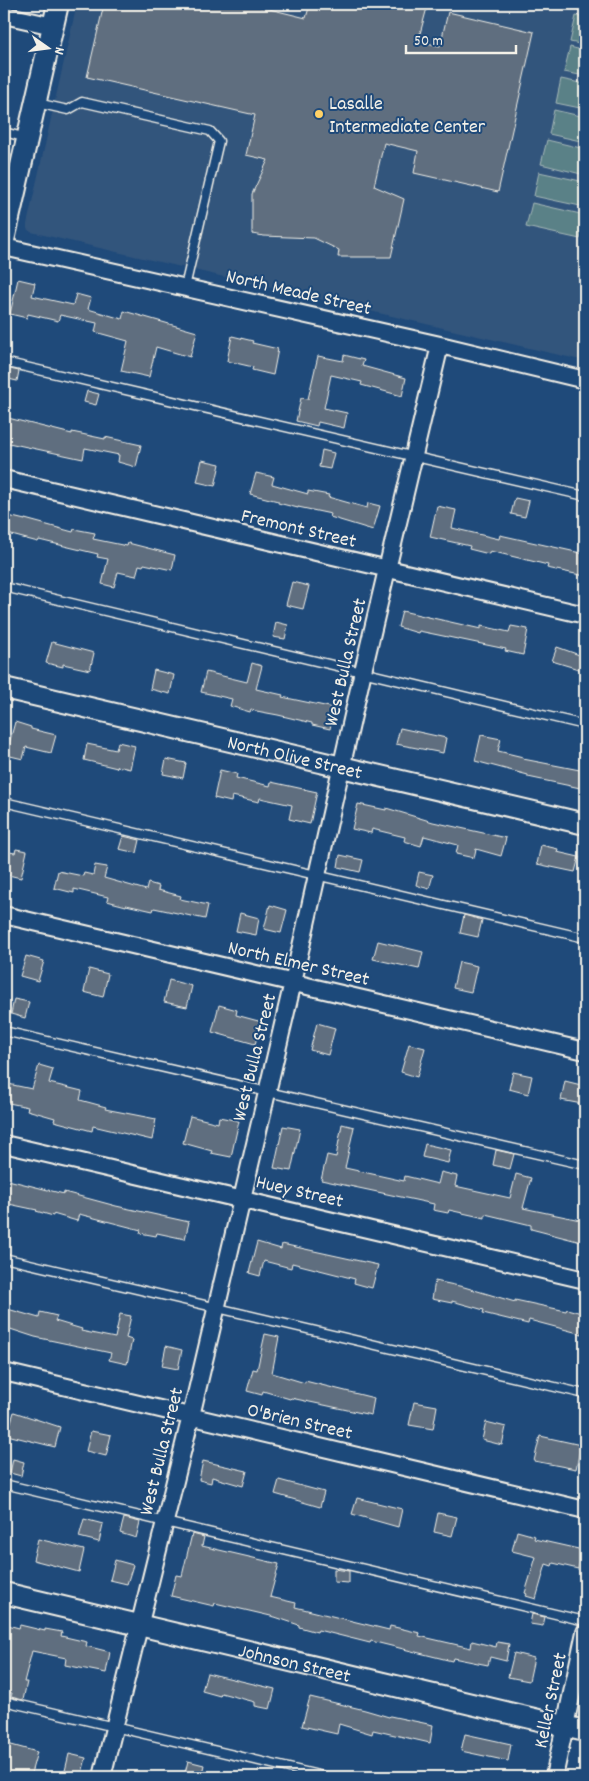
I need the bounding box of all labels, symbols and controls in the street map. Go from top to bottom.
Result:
north arrow [22,22,72,72]
scale bar [406,22,516,54]
text: 50 m [414,31,443,53]
text: N [48,45,69,57]
place label: Lasalle Intermediate Center [329,91,486,142]
marker: Lasalle Intermediate Center [313,108,325,120]
street label: North Meade Street [223,264,374,324]
street label: Fremont Street [238,503,359,557]
street label: West Bulla Street [319,596,375,730]
street label: North Olive Street [224,730,365,788]
street label: North Elmer Street [225,935,372,995]
street label: West Bulla Street [226,991,285,1125]
street label: Huey Street [253,1169,346,1217]
street label: West Bulla Street [133,1385,192,1519]
street label: O'Brien Street [244,1397,355,1449]
street label: Johnson Street [235,1638,353,1692]
street label: Keller Street [528,1650,576,1751]

